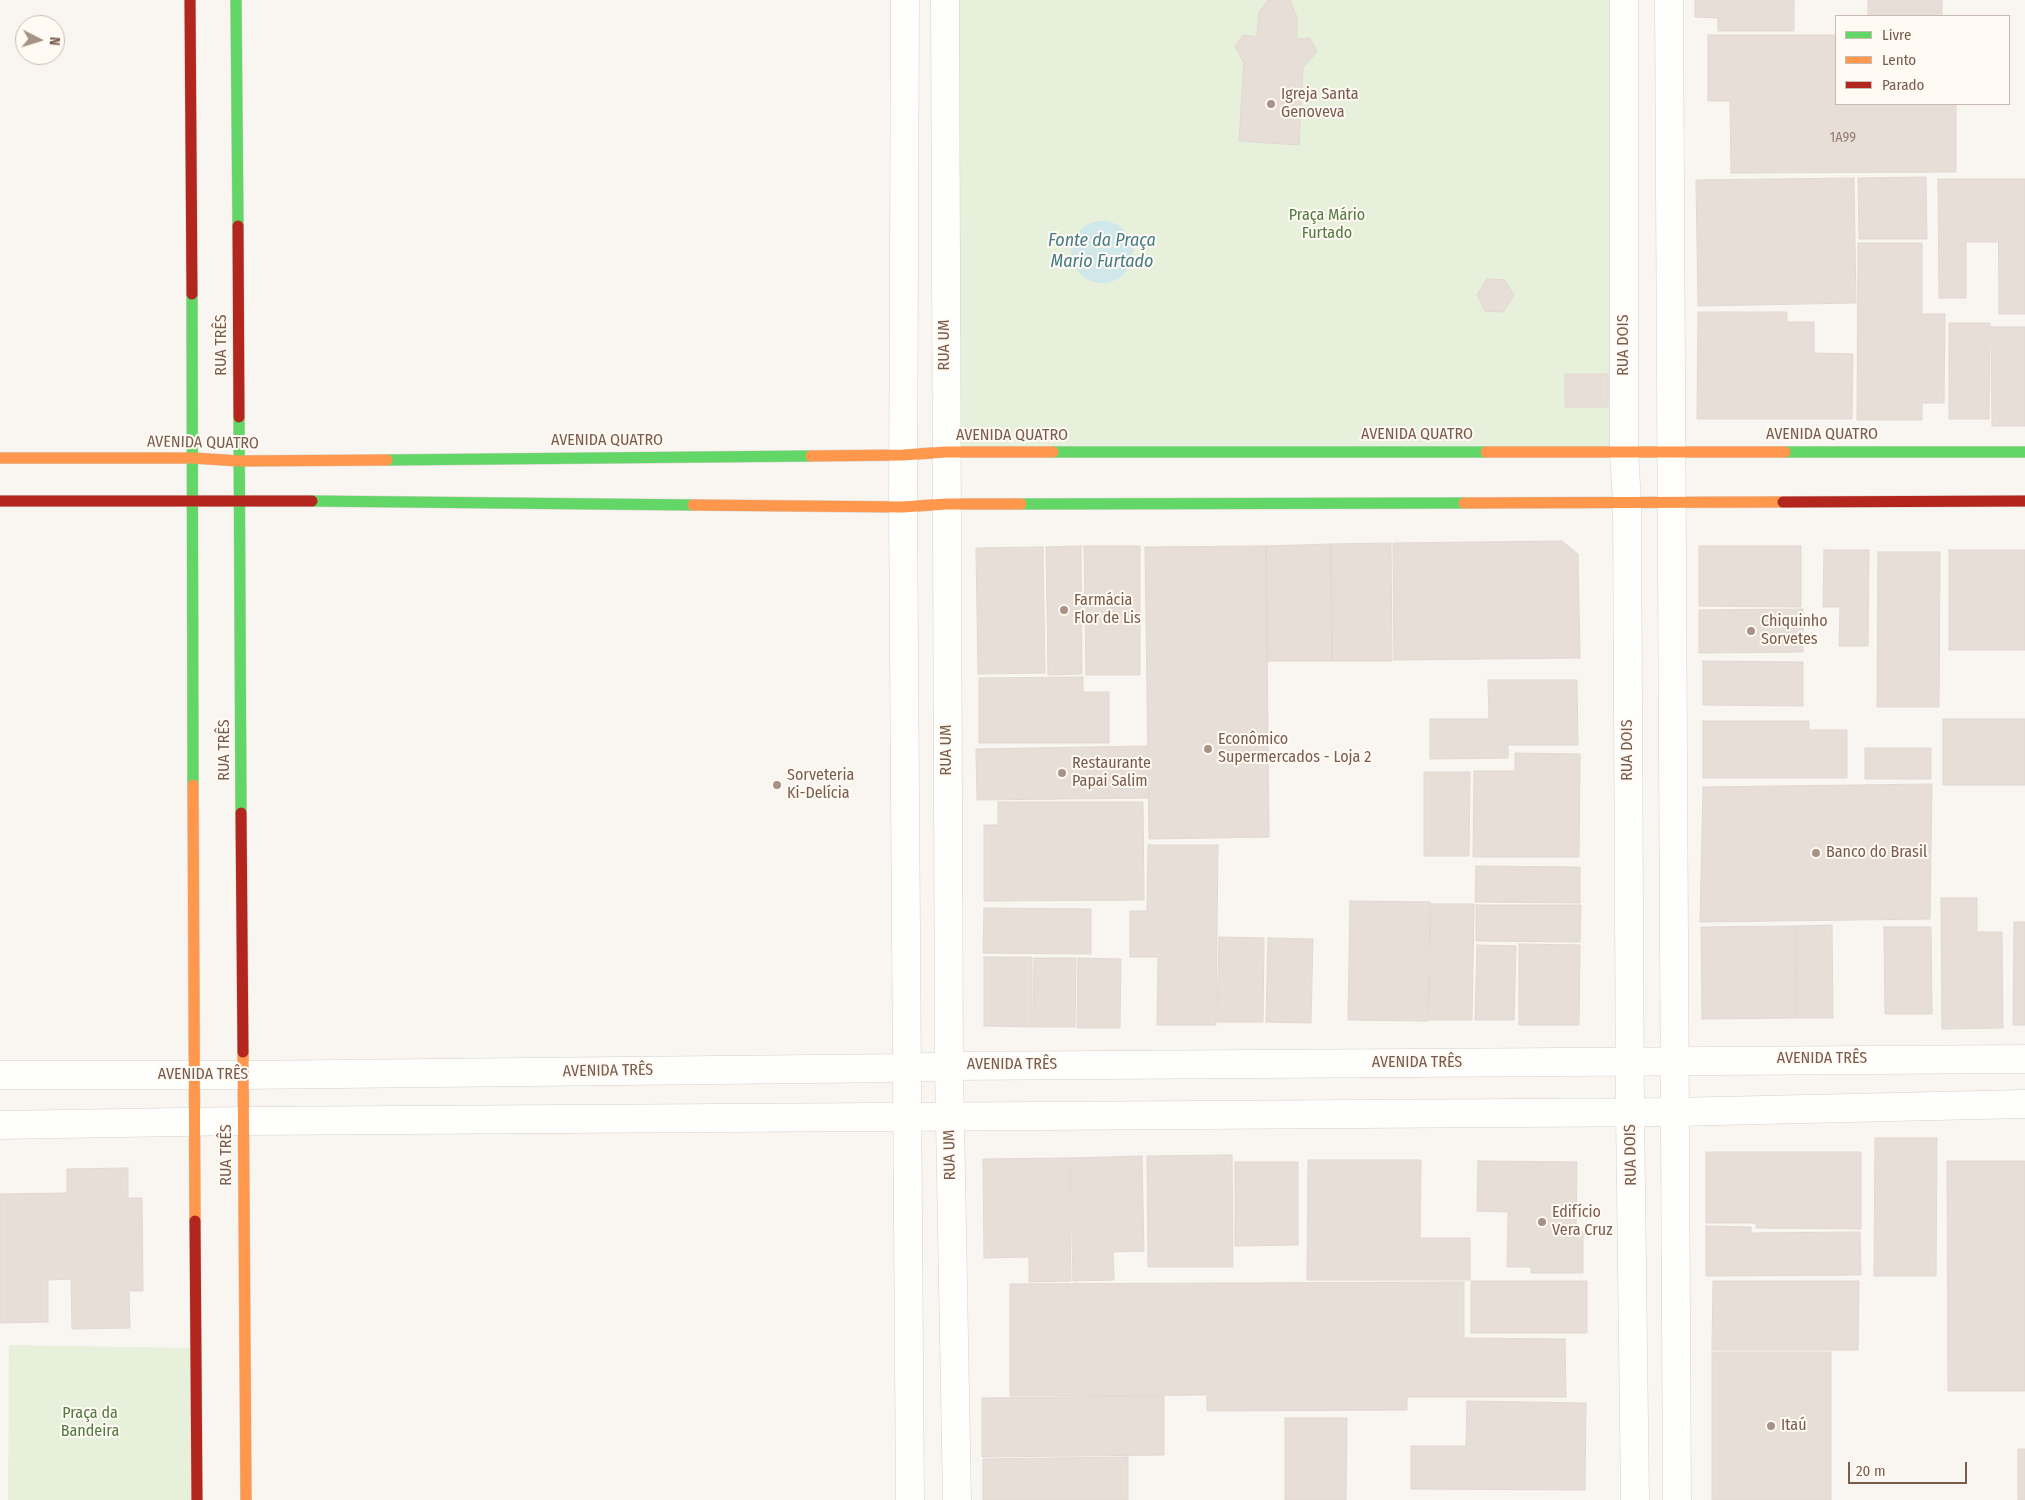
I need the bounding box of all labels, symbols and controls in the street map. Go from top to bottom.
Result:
north arrow [15,15,65,65]
legend [1835,15,2010,105]
text: Livre [1882,26,1911,44]
text: N [46,36,63,46]
text: Lento [1882,51,1916,69]
text: Parado [1882,76,1924,94]
place label: Igreja Santa Genoveva [1281,85,1359,123]
marker: Igreja Santa Genoveva [1265,98,1277,110]
house number: 1A99 [1830,130,1856,146]
park label: Praça Mário Furtado [1289,206,1365,244]
water label: Fonte da Praça Mario Furtado [1048,230,1156,272]
street label: RUA TRÊS [212,314,232,376]
street label: RUA DOIS [1614,314,1634,376]
street label: RUA UM [935,320,955,370]
street label: AVENIDA QUATRO [1361,425,1473,445]
street label: AVENIDA QUATRO [1766,425,1878,445]
street label: AVENIDA QUATRO [956,426,1068,446]
street label: AVENIDA QUATRO [551,431,663,451]
street label: AVENIDA QUATRO [147,432,259,454]
place label: Farmácia Flor de Lis [1074,591,1141,629]
marker: Farmácia Flor de Lis [1058,604,1070,616]
place label: Chiquinho Sorvetes [1761,612,1828,650]
marker: Chiquinho Sorvetes [1745,625,1757,637]
street label: RUA TRÊS [215,719,235,781]
street label: RUA DOIS [1618,719,1638,781]
street label: RUA UM [937,725,957,775]
place label: Econômico Supermercados - Loja 2 [1218,730,1371,768]
marker: Econômico Supermercados - Loja 2 [1202,743,1214,755]
place label: Restaurante Papai Salim [1072,754,1151,792]
place label: Sorveteria Ki-Delícia [787,766,854,804]
marker: Restaurante Papai Salim [1056,767,1068,779]
marker: Sorveteria Ki-Delícia [771,779,783,791]
place label: Banco do Brasil [1826,843,1927,863]
marker: Banco do Brasil [1810,847,1822,859]
street label: AVENIDA TRÊS [1777,1049,1867,1069]
street label: AVENIDA TRÊS [1372,1053,1462,1073]
street label: AVENIDA TRÊS [967,1055,1057,1075]
street label: AVENIDA TRÊS [563,1061,653,1081]
street label: AVENIDA TRÊS [158,1065,248,1085]
street label: RUA TRÊS [217,1124,237,1186]
street label: RUA DOIS [1621,1124,1641,1186]
street label: RUA UM [940,1129,960,1181]
place label: Edifício Vera Cruz [1552,1203,1612,1241]
marker: Edifício Vera Cruz [1536,1216,1548,1228]
park label: Praça da Bandeira [61,1404,119,1442]
place label: Itaú [1781,1416,1807,1436]
marker: Itaú [1765,1420,1777,1432]
scale bar [1850,1452,1969,1484]
text: 20 m [1856,1462,1886,1480]

